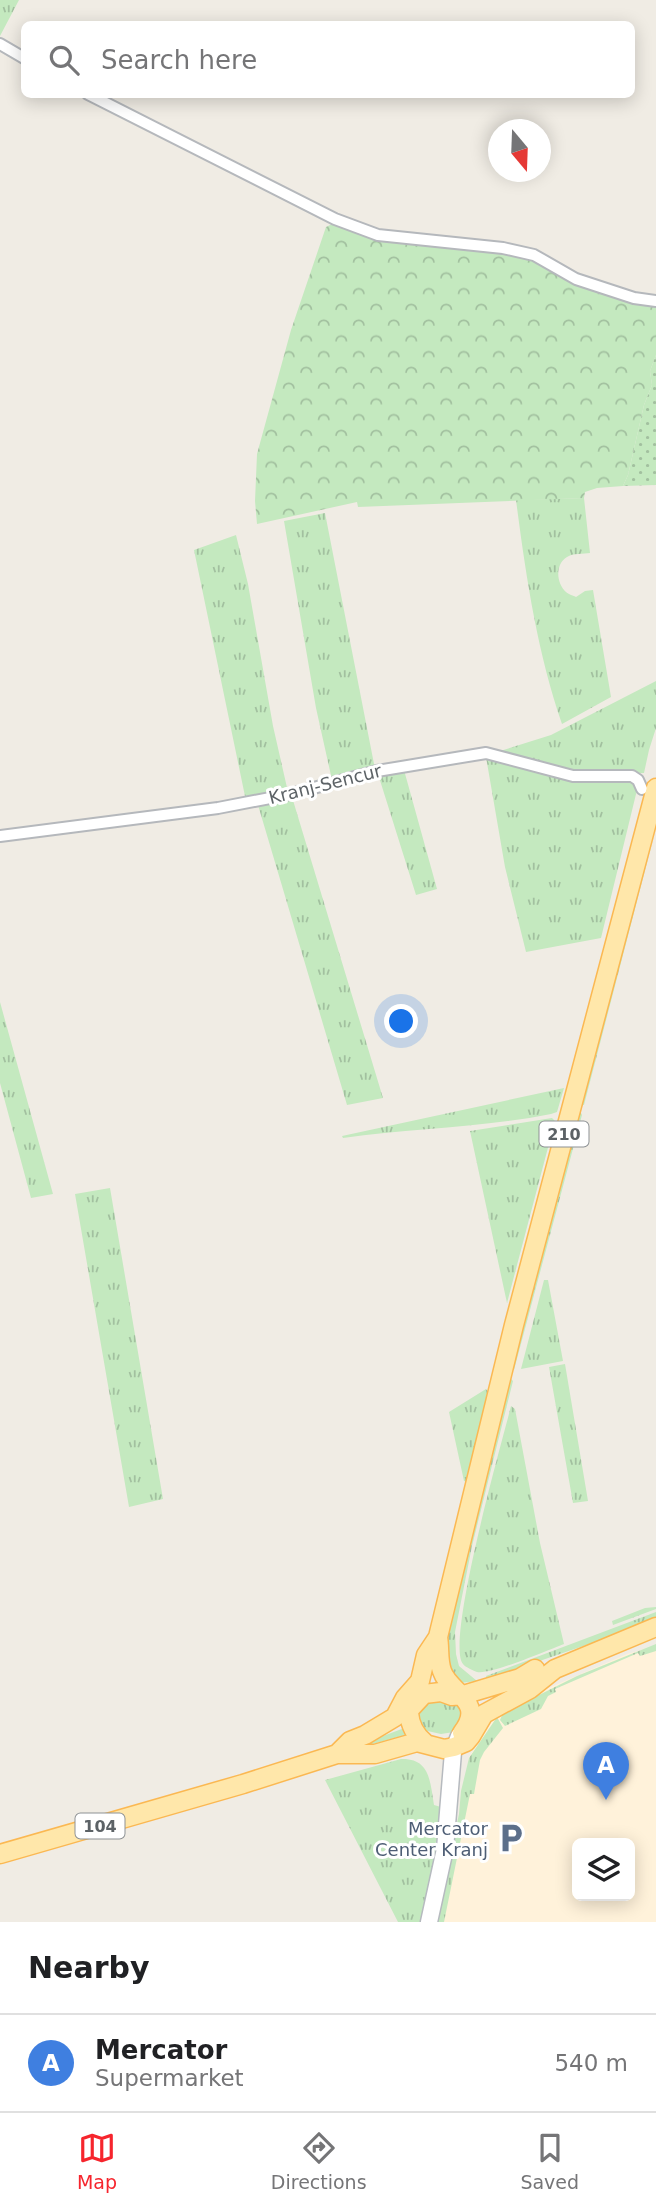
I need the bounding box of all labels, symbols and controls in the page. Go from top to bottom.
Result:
search box [21,21,635,98]
icon: search [45,41,83,79]
text: Search here [101,45,257,75]
north arrow [488,119,551,182]
street label: Kranj-Sencur [266,760,384,808]
your location [384,1004,418,1038]
road number: 210 [540,1122,588,1146]
pin: A [583,1742,629,1800]
road number: 104 [76,1814,124,1838]
place label: Mercator Center Kranj [375,1818,489,1860]
parking icon: Mercator Center Kranj [494,1821,528,1855]
map controls [572,1838,635,1901]
button: layers [572,1838,635,1901]
text: Nearby [28,1950,150,1985]
text: Mercator [95,2035,227,2065]
text: A [42,2050,60,2076]
text: 540 m [554,2050,628,2076]
text: Supermarket [95,2065,244,2091]
tab: Map [77,2129,117,2193]
tab: Directions [271,2129,367,2193]
tab: Saved [520,2129,579,2193]

